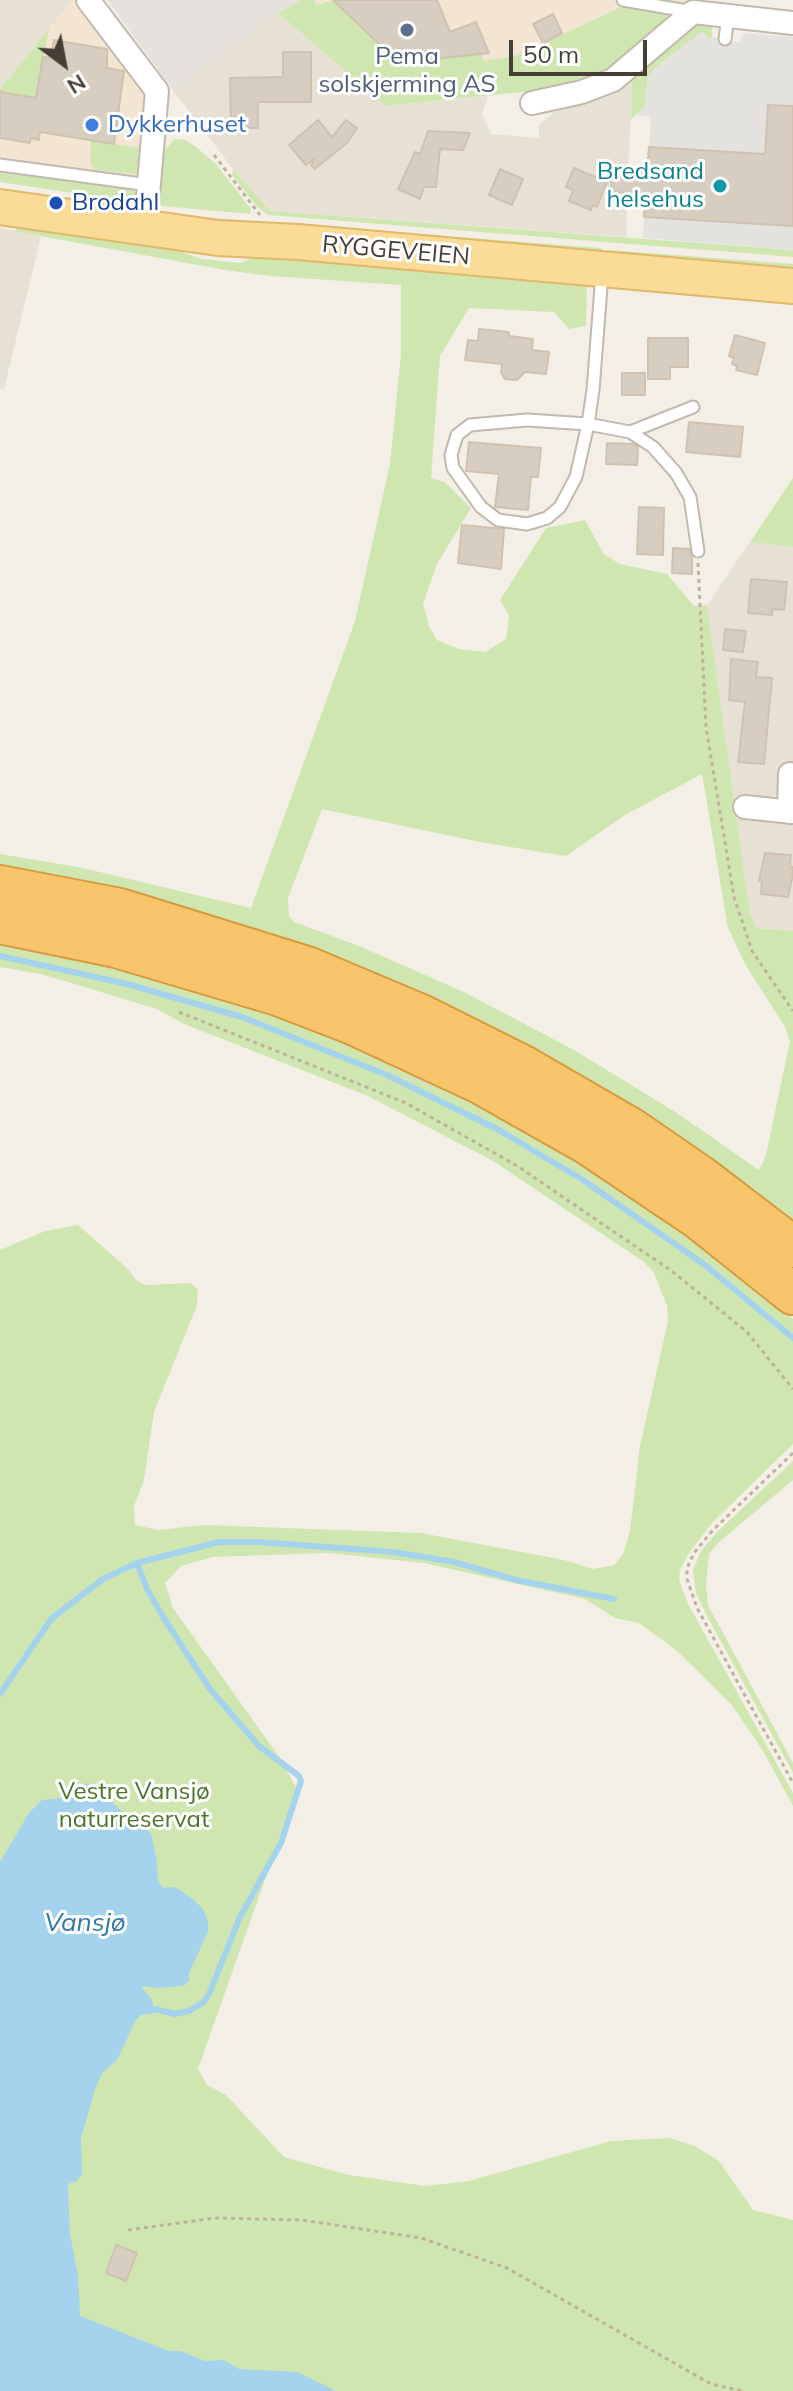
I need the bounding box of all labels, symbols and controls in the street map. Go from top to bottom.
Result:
marker: Pema solskjerming AS [398,21,416,39]
north arrow [24,24,104,104]
scale bar [513,24,651,74]
text: 50 m [523,39,579,69]
place label: Pema solskjerming AS [318,43,496,99]
text: N [62,68,91,101]
place label: Dykkerhuset [108,111,246,139]
marker: Dykkerhuset [83,116,101,134]
place label: Bredsand helsehus [597,158,704,214]
marker: Bredsand helsehus [711,177,729,195]
place label: Brodahl [72,189,159,217]
marker: Brodahl [47,194,65,212]
street label: RYGGEVEIEN [321,230,471,272]
park label: Vestre Vansjø naturreservat [58,1778,210,1834]
water label: Vansjø [44,1907,126,1939]

